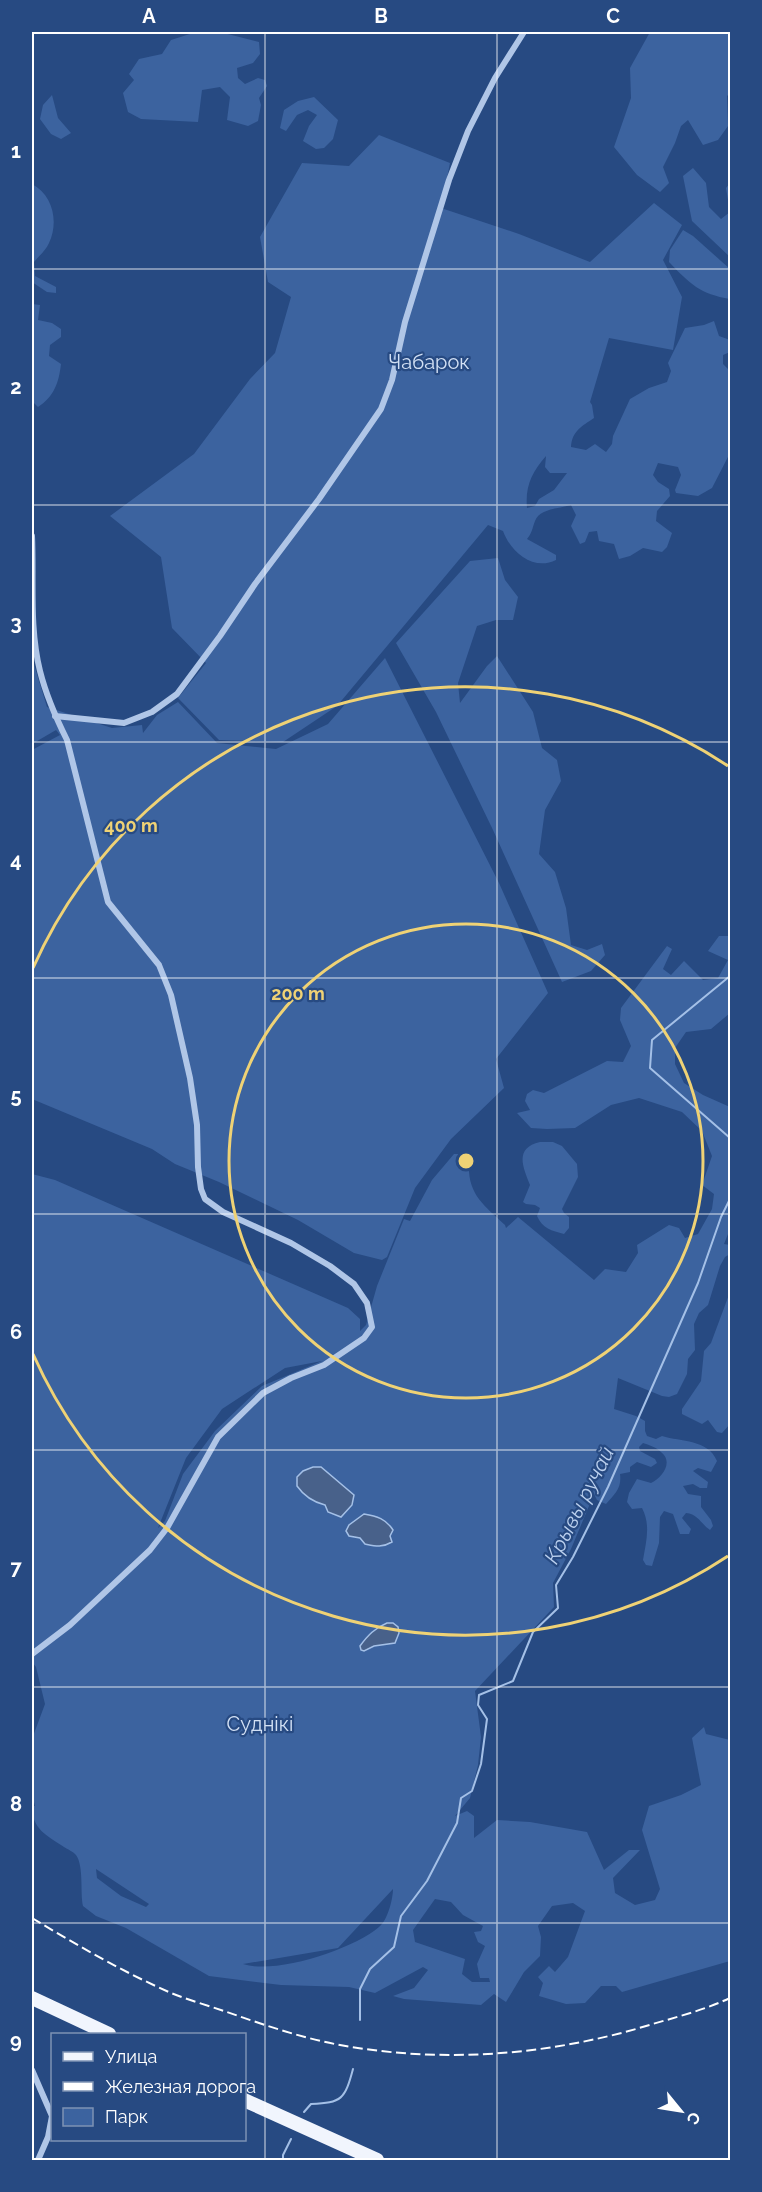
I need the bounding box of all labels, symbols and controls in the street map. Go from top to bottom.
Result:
text: A [142,4,156,28]
text: B [374,4,388,28]
text: C [606,4,620,28]
text: 1 [11,139,21,163]
park label: Чабарок [388,350,470,374]
text: 2 [10,375,22,399]
text: 3 [10,611,22,635]
text: 400 m [104,815,158,836]
text: 4 [10,848,22,872]
text: 200 m [271,983,325,1004]
text: 5 [10,1084,22,1108]
centre of rings [456,1151,476,1171]
text: 6 [10,1320,22,1344]
water label: Крывы ручай [539,1442,619,1568]
text: 7 [10,1556,22,1580]
park label: Суднікі [227,1712,293,1736]
text: 8 [10,1792,22,1816]
text: 9 [10,2029,22,2053]
legend [51,2033,246,2141]
text: Улица [105,2046,157,2067]
text: Железная дорога [105,2076,256,2097]
north arrow [651,2081,711,2141]
text: Парк [105,2106,148,2127]
text: С [683,2109,705,2128]

